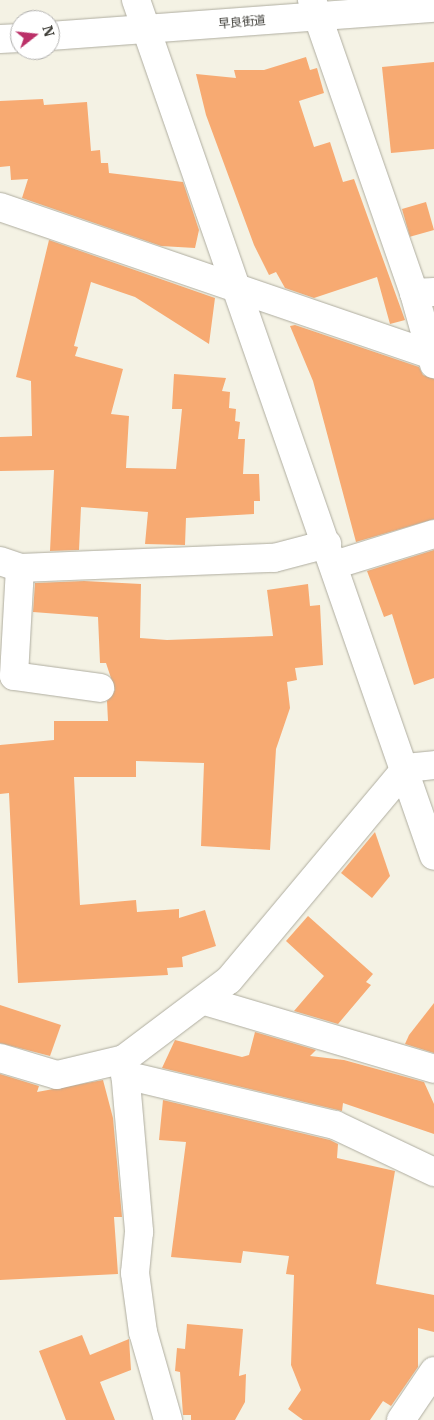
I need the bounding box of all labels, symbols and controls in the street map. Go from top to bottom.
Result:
north arrow [10,10,60,60]
street label: 早良街道 [217,13,267,31]
text: N [38,23,59,39]

